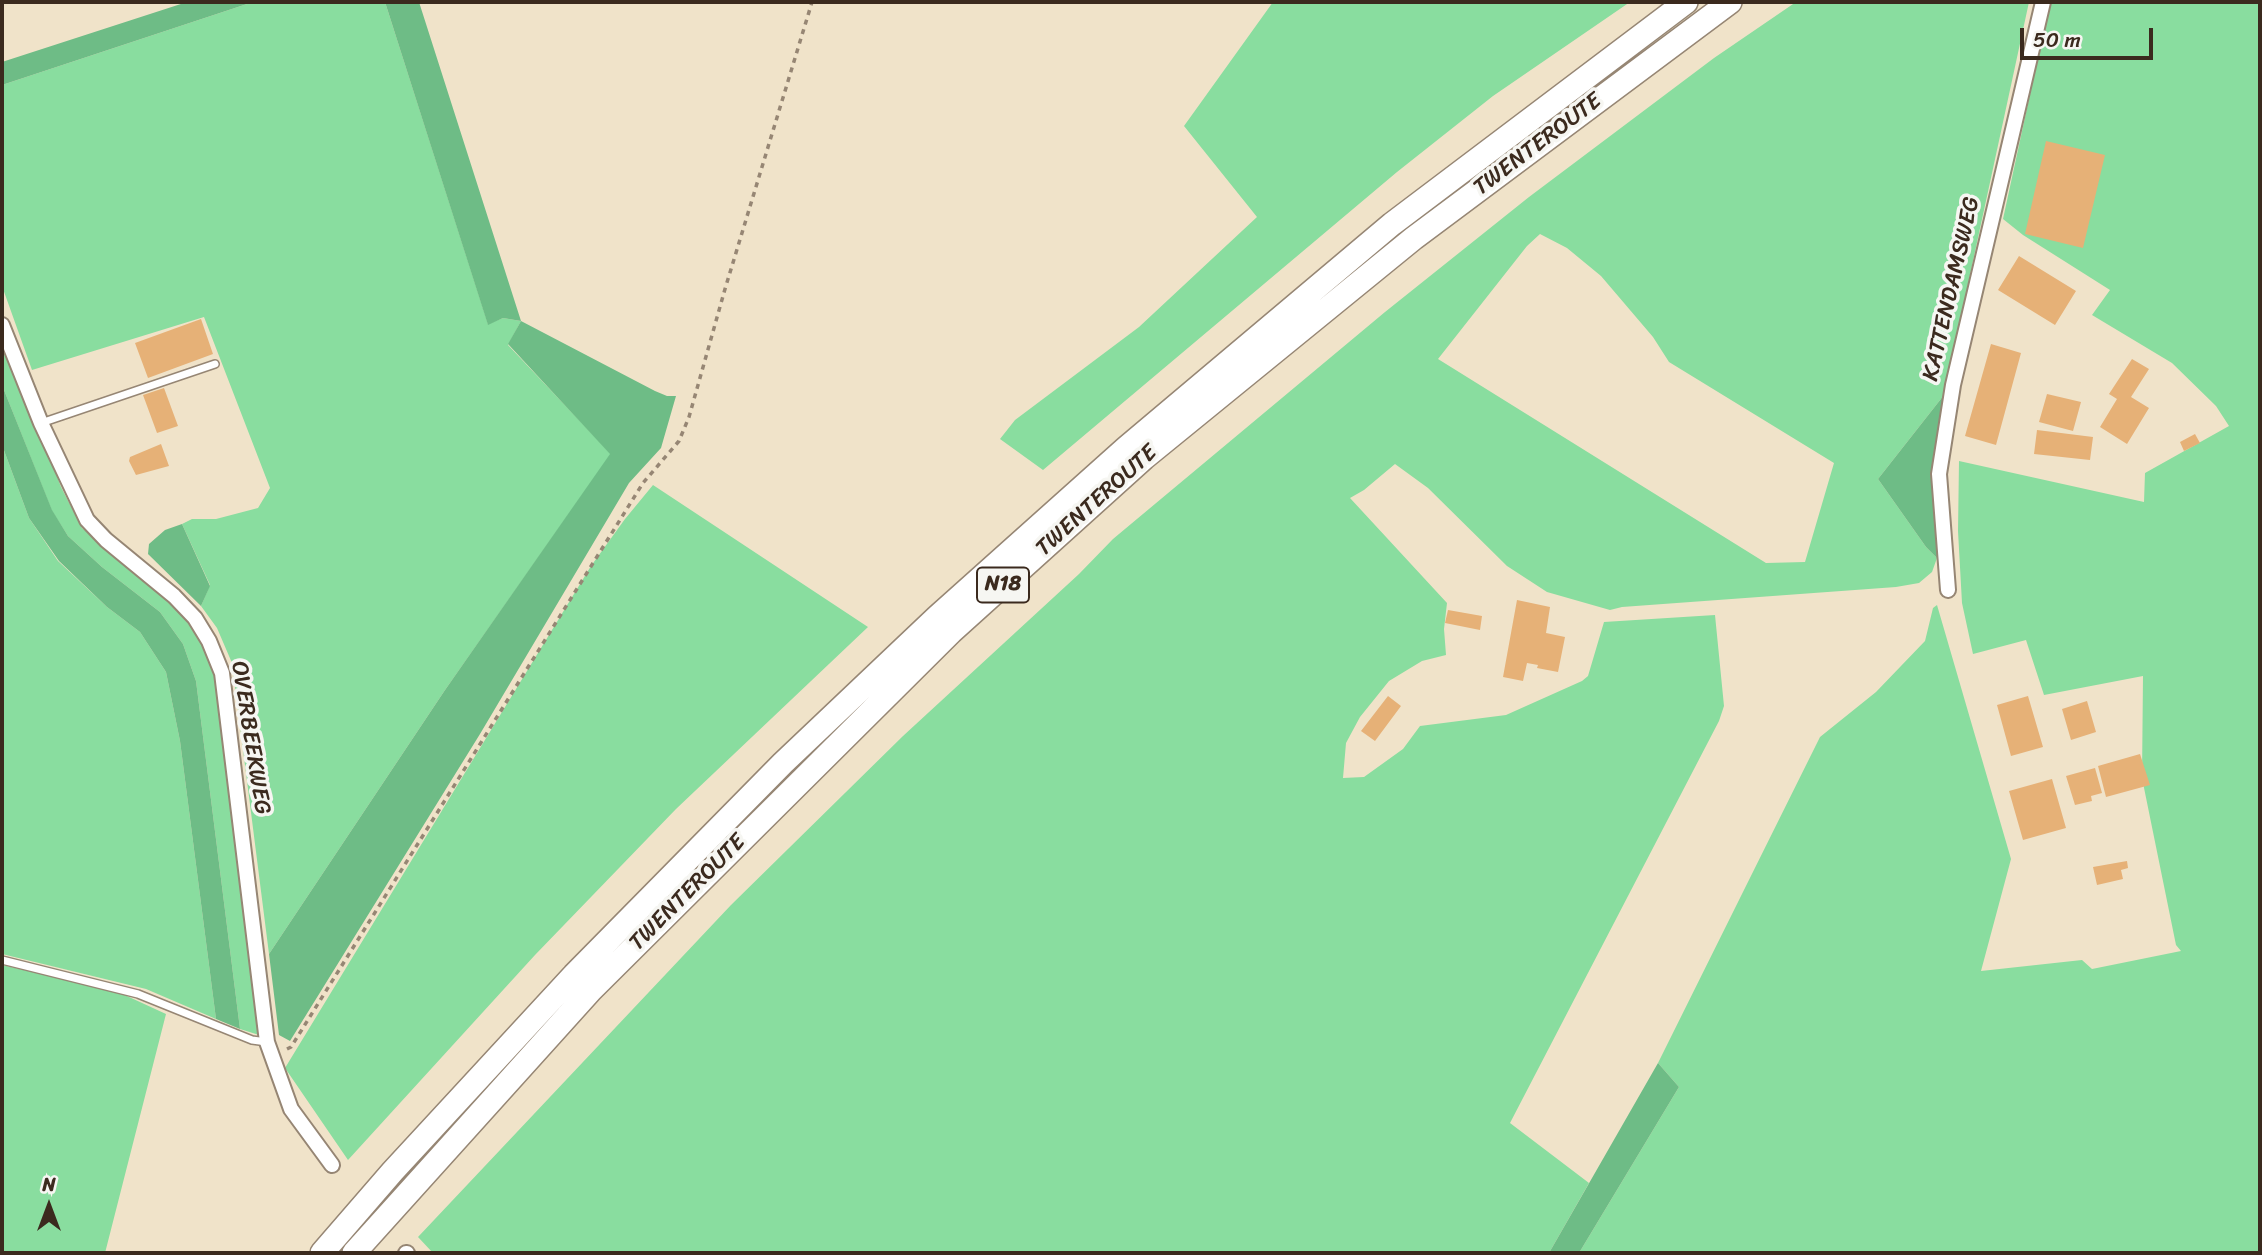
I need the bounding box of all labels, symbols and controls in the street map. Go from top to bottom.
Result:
scale bar [2024,14,2157,58]
text: 50 m [2033,21,2081,59]
street label: TWENTEROUTE [1468,88,1608,202]
street label: KATTENDAMSWEG [1917,194,1987,384]
street label: TWENTEROUTE [1031,439,1163,563]
road number: N18 [977,568,1029,602]
street label: OVERBEEKWEG [224,659,276,817]
street label: TWENTEROUTE [624,829,752,957]
text: N [42,1168,56,1201]
north arrow [14,1171,84,1241]

